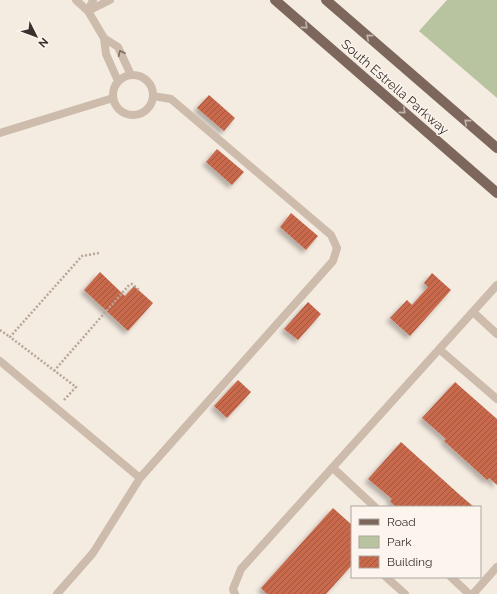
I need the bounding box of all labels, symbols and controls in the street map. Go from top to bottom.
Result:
north arrow [16,16,56,56]
one-way arrow [300,21,308,28]
text: N [35,35,51,50]
one-way arrow [366,35,374,42]
street label: South Estrella Parkway [338,36,452,138]
one-way arrow [118,50,126,58]
one-way arrow [398,106,406,113]
one-way arrow [465,120,472,127]
legend [351,506,481,578]
text: Road [387,515,416,529]
text: Park [387,535,412,549]
text: Building [387,555,433,569]

